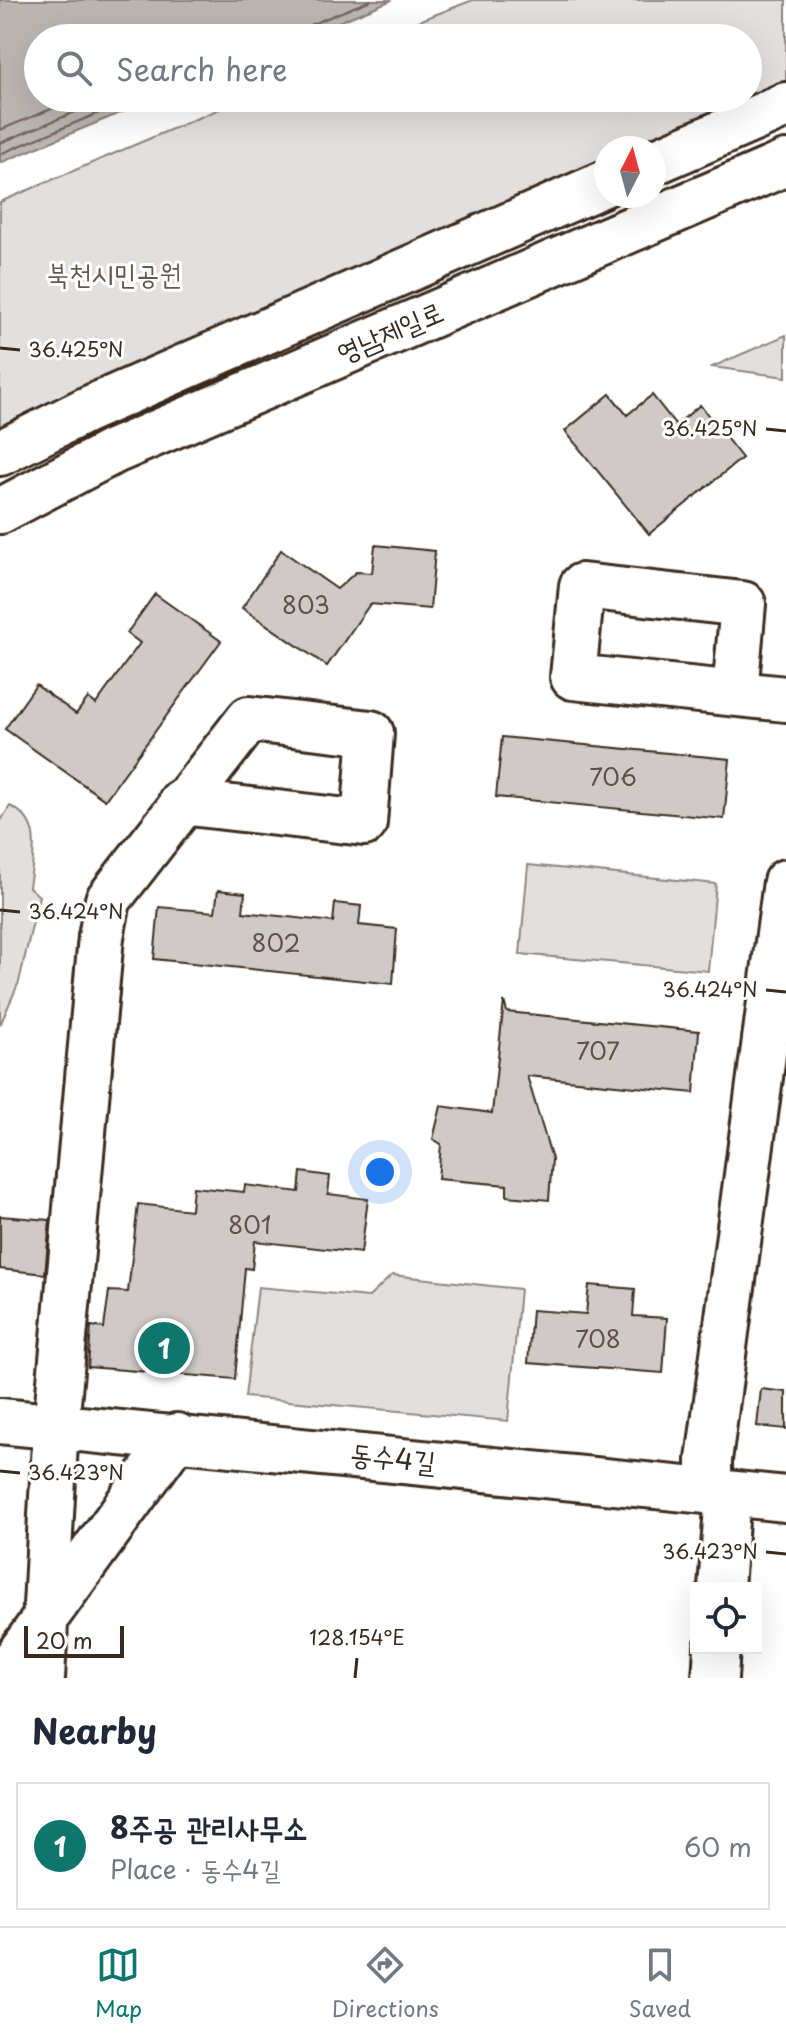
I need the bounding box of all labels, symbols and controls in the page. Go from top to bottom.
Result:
search box [24,24,762,112]
icon: search [52,46,96,90]
text: Search here [116,46,288,91]
north arrow [594,136,666,208]
park label: 북천시민공원 [46,251,182,294]
street label: 영남제일로 [329,289,450,372]
text: 36.425°N [29,334,123,364]
text: 36.425°N [663,413,757,443]
house number: 803 [282,586,330,622]
house number: 706 [589,758,637,794]
text: 36.424°N [28,896,124,926]
house number: 802 [252,924,300,960]
text: 36.424°N [662,974,758,1004]
house number: 707 [576,1032,620,1068]
your location [360,1152,400,1192]
house number: 801 [228,1206,272,1242]
pin: 1 [138,1318,190,1378]
house number: 708 [575,1320,621,1356]
street label: 동수4길 [348,1431,438,1482]
text: 36.423°N [28,1457,124,1487]
text: 36.423°N [662,1536,758,1566]
map controls [690,1582,762,1654]
button: locate [690,1582,762,1654]
scale bar [24,1622,124,1658]
text: 128.154°E [309,1622,405,1652]
text: 20 m [36,1623,93,1656]
text: Nearby [32,1704,157,1756]
text: 8주공 관리사무소 [110,1804,307,1849]
text: 1 [54,1827,66,1866]
text: 60 m [684,1827,752,1866]
text: Place · 동수4길 [110,1849,280,1888]
tab: Map [95,1943,142,2024]
tab: Directions [332,1943,439,2024]
tab: Saved [629,1943,691,2024]

